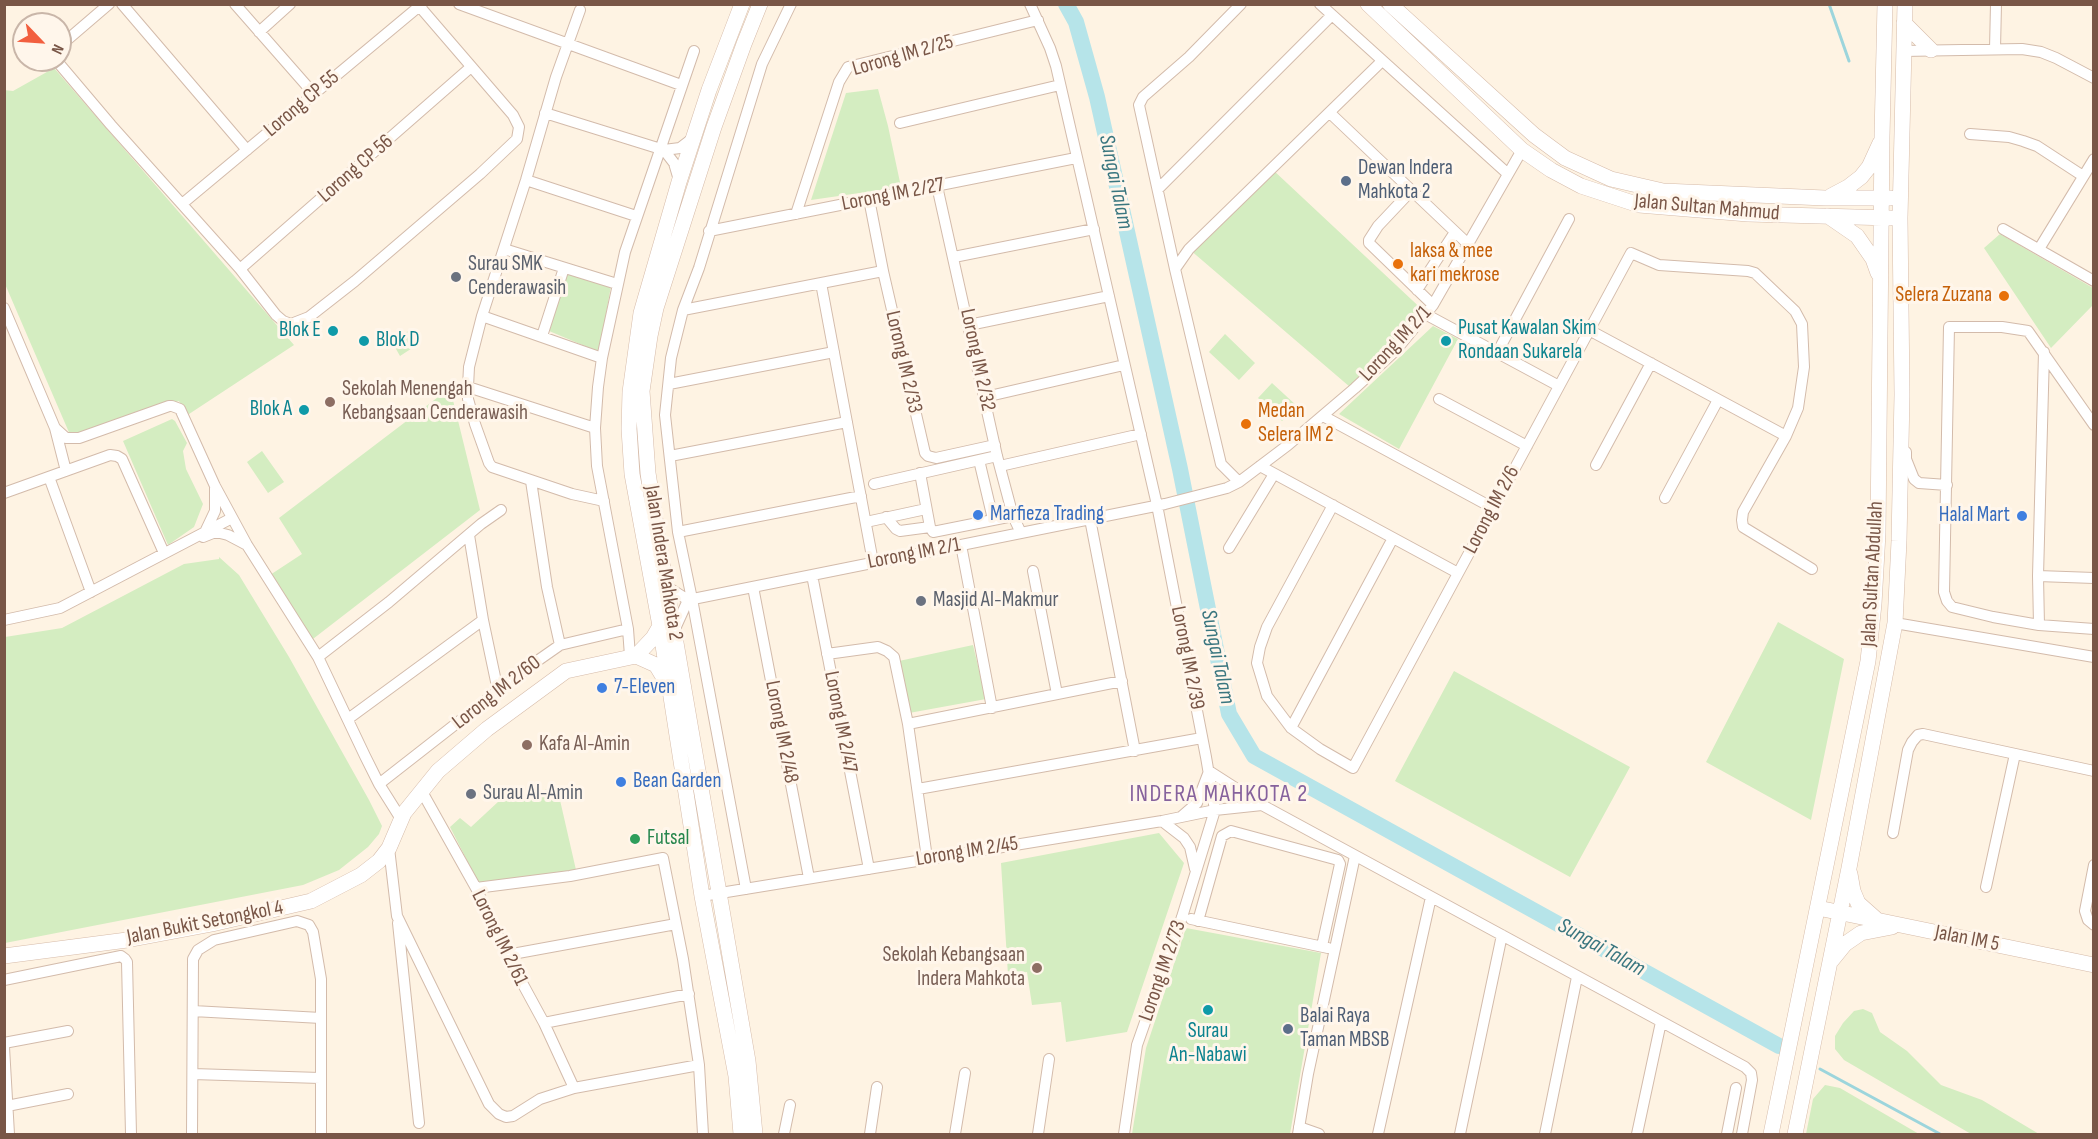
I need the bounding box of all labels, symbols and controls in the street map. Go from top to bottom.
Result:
north arrow [12,12,72,72]
street label: Lorong IM 2/25 [850,30,956,82]
text: N [47,41,67,57]
street label: Lorong CP 55 [259,65,345,143]
street label: Lorong CP 56 [313,130,399,208]
water label: Sungai Talam [1092,132,1138,232]
place label: Dewan Indera Mahkota 2 [1358,156,1453,206]
street label: Lorong IM 2/27 [840,173,946,217]
marker: Dewan Indera Mahkota 2 [1339,174,1353,188]
street label: Jalan Sultan Mahmud [1633,189,1781,227]
place label: laksa & mee kari mekrose [1410,239,1500,289]
place label: Surau SMK Cenderawasih [468,252,566,302]
marker: laksa & mee kari mekrose [1391,257,1405,271]
marker: Surau SMK Cenderawasih [449,270,463,284]
place label: Selera Zuzana [1895,283,1992,309]
marker: Selera Zuzana [1997,289,2011,303]
street label: Lorong IM 2/1 [1355,301,1437,387]
street label: Lorong IM 2/32 [954,306,1000,414]
street label: Lorong IM 2/33 [879,308,927,416]
place label: Pusat Kawalan Skim Rondaan Sukarela [1458,316,1597,366]
place label: Blok E [279,318,321,344]
marker: Blok E [326,324,340,338]
place label: Blok D [376,328,420,354]
marker: Blok D [357,334,371,348]
marker: Pusat Kawalan Skim Rondaan Sukarela [1439,334,1453,348]
place label: Sekolah Menengah Kebangsaan Cenderawasih [342,377,528,427]
marker: Sekolah Menengah Kebangsaan Cenderawasih [323,395,337,409]
place label: Blok A [250,397,292,423]
place label: Medan Selera IM 2 [1258,399,1334,449]
marker: Blok A [297,403,311,417]
marker: Medan Selera IM 2 [1239,417,1253,431]
street label: Lorong IM 2/6 [1458,462,1526,558]
street label: Jalan Indera Mahkota 2 [638,484,688,642]
street label: Jalan Sultan Abdullah [1857,501,1889,647]
place label: Marfieza Trading [990,502,1104,528]
place label: Halal Mart [1939,503,2010,529]
marker: Marfieza Trading [971,508,985,522]
marker: Halal Mart [2015,509,2029,523]
street label: Lorong IM 2/1 [865,533,963,575]
place label: Masjid Al-Makmur [933,588,1059,614]
marker: Masjid Al-Makmur [914,594,928,608]
street label: Lorong IM 2/39 [1165,604,1209,712]
water label: Sungai Talam [1194,607,1240,707]
street label: Lorong IM 2/60 [448,651,546,735]
street label: Lorong IM 2/47 [818,669,862,775]
place label: 7-Eleven [614,675,675,701]
street label: Lorong IM 2/48 [759,679,803,785]
marker: 7-Eleven [595,681,609,695]
place label: Kafa Al-Amin [539,732,630,758]
marker: Kafa Al-Amin [520,738,534,752]
place label: Bean Garden [633,769,722,795]
marker: Bean Garden [614,775,628,789]
place label: Surau Al-Amin [483,781,583,807]
district label: INDERA MAHKOTA 2 [1129,781,1309,809]
marker: Surau Al-Amin [464,787,478,801]
place label: Futsal [647,826,689,852]
street label: Lorong IM 2/45 [914,831,1020,873]
marker: Futsal [628,832,642,846]
street label: Lorong IM 2/61 [465,886,533,990]
street label: Jalan Bukit Setongkol 4 [125,895,285,951]
water label: Sungai Talam [1553,913,1649,983]
street label: Lorong IM 2/73 [1134,917,1192,1025]
street label: Jalan IM 5 [1933,920,2001,958]
place label: Sekolah Kebangsaan Indera Mahkota [883,943,1025,993]
marker: Sekolah Kebangsaan Indera Mahkota [1030,961,1044,975]
marker: Surau An-Nabawi [1201,1003,1215,1017]
place label: Balai Raya Taman MBSB [1300,1004,1389,1054]
place label: Surau An-Nabawi [1169,1019,1247,1069]
marker: Balai Raya Taman MBSB [1281,1022,1295,1036]

